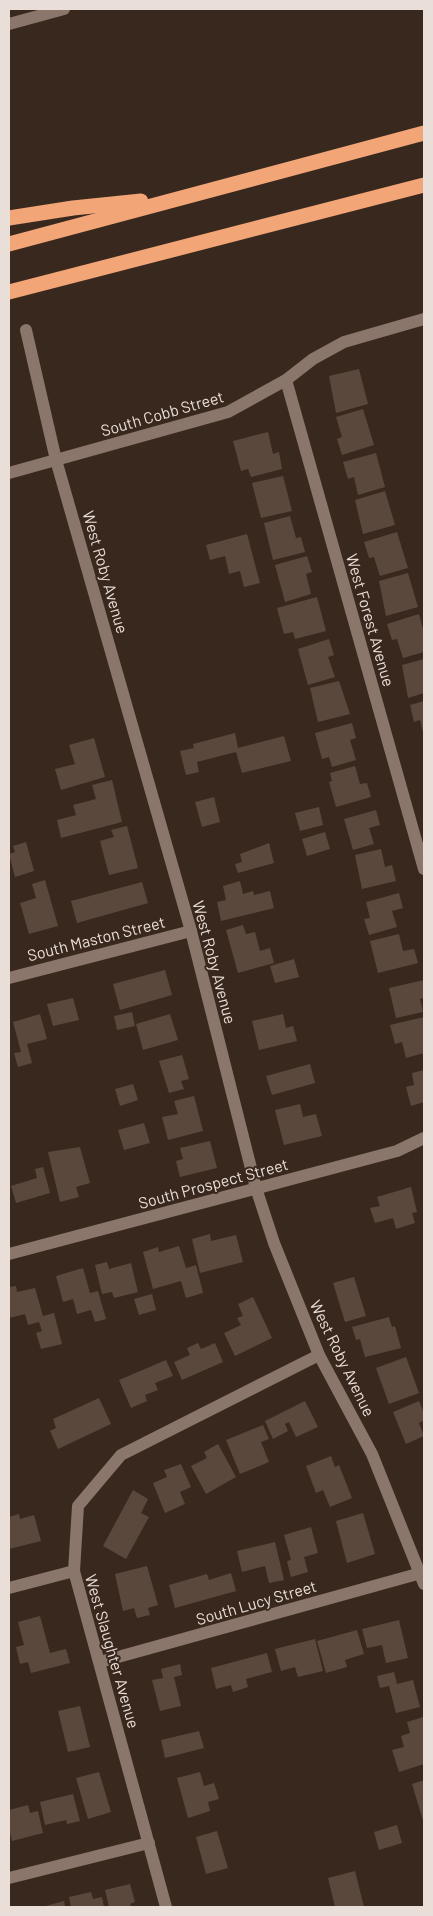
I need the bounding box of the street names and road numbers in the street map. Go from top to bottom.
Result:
street label: South Cobb Street [98,386,226,440]
street label: West Roby Avenue [79,508,133,636]
street label: West Forest Avenue [343,551,399,689]
street label: West Roby Avenue [189,898,241,1026]
street label: South Maston Street [25,912,167,964]
street label: South Prospect Street [136,1154,290,1212]
street label: West Roby Avenue [307,1297,379,1419]
street label: West Slaughter Avenue [82,1572,144,1730]
street label: South Lucy Street [194,1576,318,1628]

